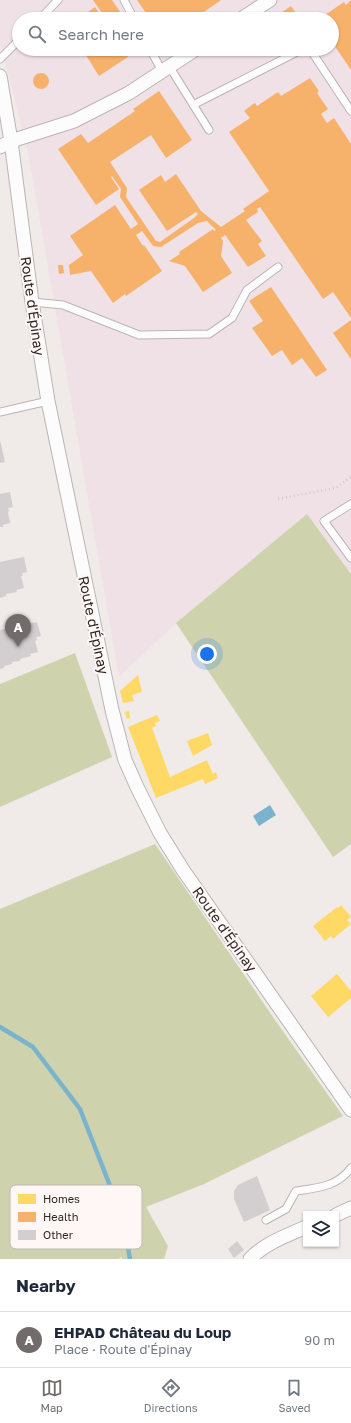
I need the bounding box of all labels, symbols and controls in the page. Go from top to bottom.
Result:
search box [12,12,339,56]
icon: search [26,23,48,45]
text: Search here [58,25,144,43]
street label: Route d'Épinay [18,255,48,357]
street label: Route d'Épinay [75,574,113,676]
pin: A [5,614,31,647]
your location [197,644,217,664]
street label: Route d'Épinay [189,883,261,975]
legend [10,1185,142,1249]
text: Homes [43,1192,80,1205]
text: Health [43,1210,78,1223]
map controls [303,1211,339,1247]
button: layers [303,1211,339,1247]
text: Other [43,1228,74,1241]
text: Nearby [16,1275,76,1296]
text: EHPAD Château du Loup [54,1323,231,1341]
text: A [24,1332,34,1348]
text: 90 m [304,1332,335,1348]
text: Place · Route d'Épinay [54,1341,192,1357]
tab: Map [40,1377,63,1414]
tab: Directions [144,1377,198,1414]
tab: Saved [278,1377,311,1414]

